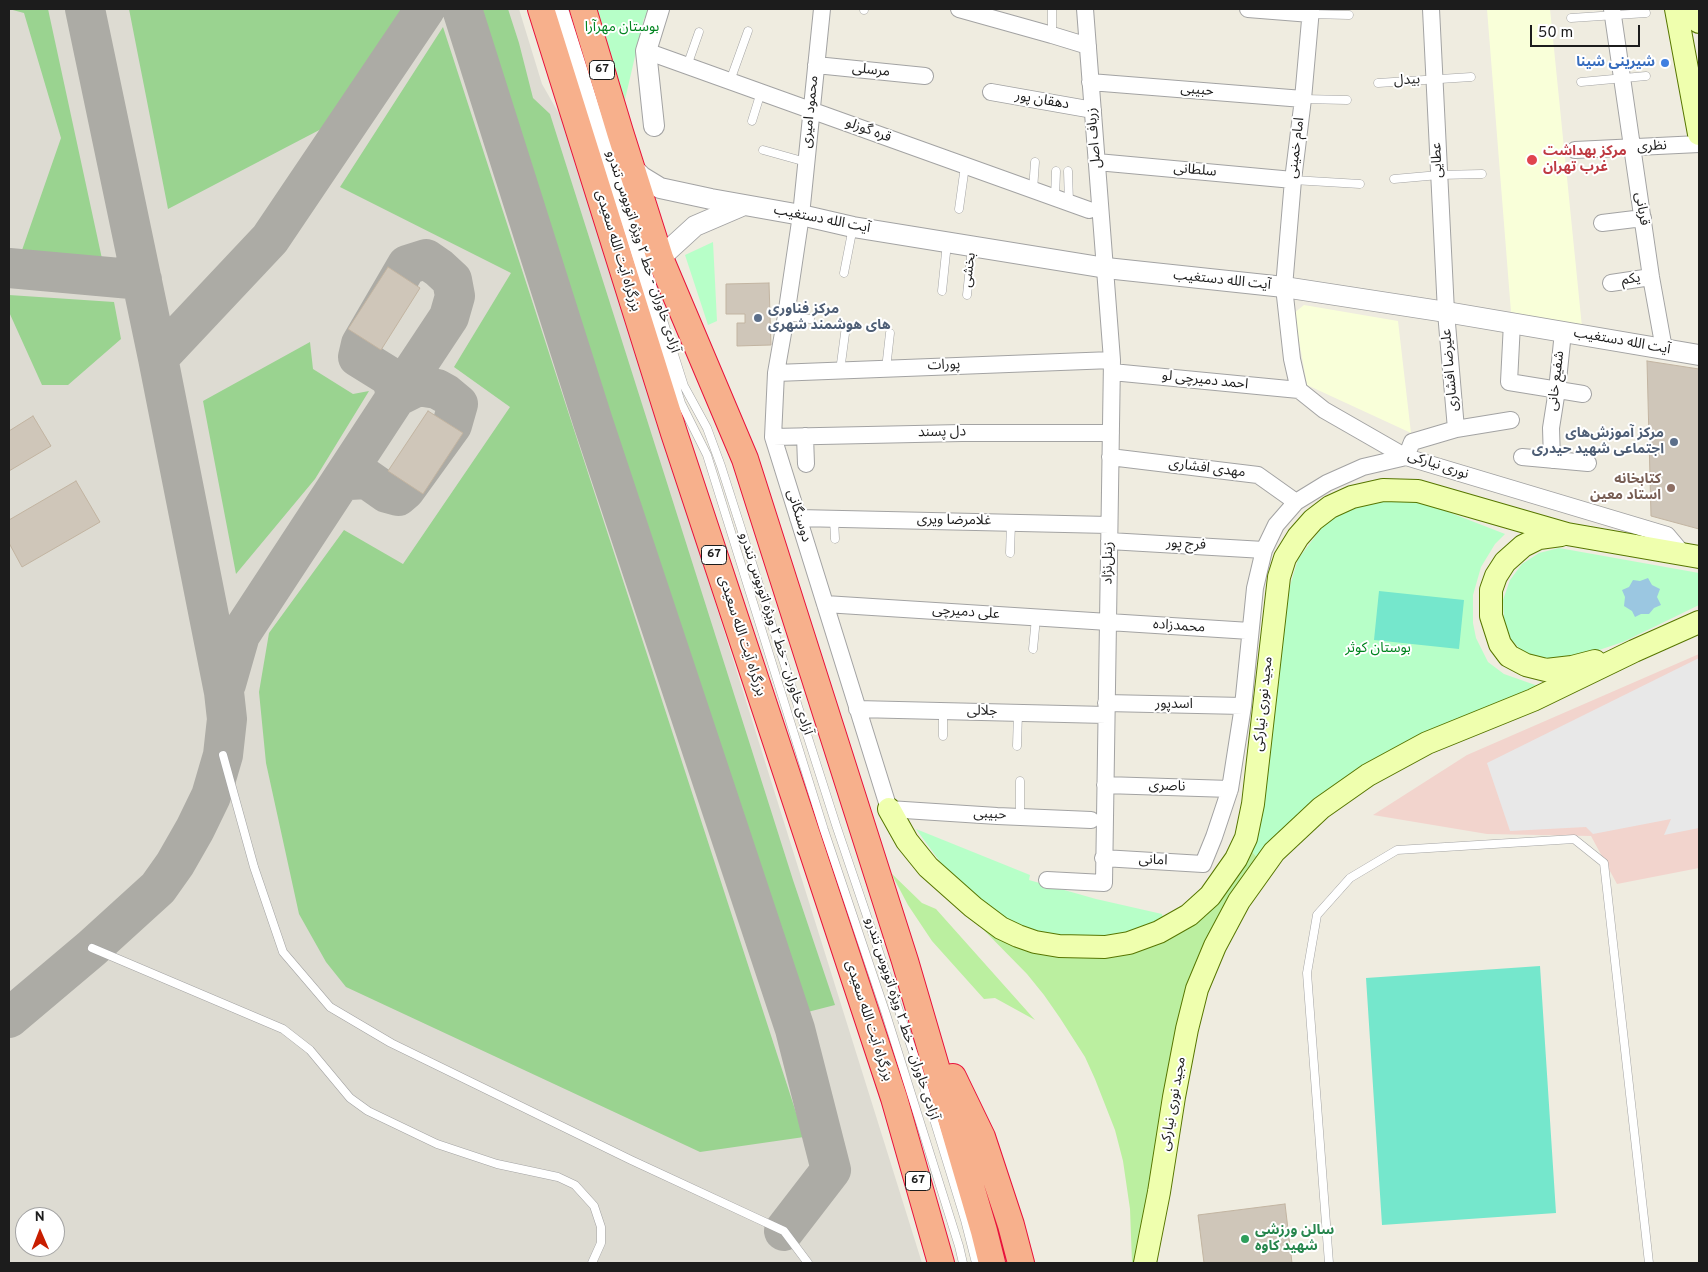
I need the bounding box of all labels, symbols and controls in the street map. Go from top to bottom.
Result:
scale bar [1533,15,1643,47]
park label: بوستان مهرآرا [585,20,659,36]
text: 50 m [1538,24,1573,43]
place label: شیرینی شینا [1576,55,1655,71]
marker: شیرینی شینا [1659,57,1671,69]
road number: 67 [590,60,614,80]
street label: مرسلی [851,61,891,81]
street label: بیدل [1393,72,1421,90]
street label: محمود امیری [799,75,823,149]
street label: حبیبی [1180,81,1214,101]
street label: دهقان پور [1014,88,1070,114]
street label: زرباف اصل [1084,107,1106,169]
street label: قره گوزلو [843,115,893,147]
street label: امام خمینی [1285,116,1309,180]
street label: نظری [1637,138,1667,156]
street label: عطایی [1429,142,1447,178]
place label: مرکز بهداشت غرب تهران [1543,144,1627,176]
street label: آزادی خاوران - خط ۲ ویژه اتوبوس تندرو [601,149,683,355]
marker: مرکز بهداشت غرب تهران [1525,153,1539,167]
street label: سلطانی [1173,161,1217,181]
street label: بزرگراه آیت الله سعیدی [591,188,643,314]
street label: قربانی [1630,191,1652,227]
street label: آیت الله دستغیب [772,202,872,238]
street label: بخشی [960,252,980,288]
street label: آیت الله دستغیب [1172,268,1272,294]
street label: یکم [1620,270,1642,290]
place label: مرکز فناوری های هوشمند شهری [768,302,891,334]
marker: مرکز فناوری های هوشمند شهری [752,312,764,324]
street label: آیت الله دستغیب [1572,325,1672,359]
street label: علیرضا افشاری [1439,328,1463,412]
street label: شفیع خانی [1545,350,1569,412]
street label: پورات [927,357,961,375]
street label: احمد دمیرچی لو [1161,368,1249,394]
street label: دل پسند [918,424,966,442]
place label: مرکز آموزش‌های اجتماعی شهید حیدری [1532,426,1664,458]
marker: مرکز آموزش‌های اجتماعی شهید حیدری [1668,436,1680,448]
street label: نوری نیارکی [1405,448,1471,484]
street label: مهدی افشاری [1168,456,1246,482]
place label: کتابخانه استاد معین [1590,472,1661,504]
marker: کتابخانه استاد معین [1665,482,1677,494]
street label: دوسنگانی [782,488,814,544]
street label: غلامرضا ویری [917,512,991,530]
street label: آزادی خاوران - خط ۲ ویژه اتوبوس تندرو [734,531,816,737]
street label: فرج پور [1166,536,1206,554]
street label: زینل‌نژاد [1100,541,1118,585]
road number: 67 [702,546,726,564]
street label: بزرگراه آیت الله سعیدی [714,573,768,699]
street label: علی دمیرچی [932,602,1000,624]
street label: محمدزاده [1152,617,1206,637]
park label: بوستان کوثر [1345,641,1411,657]
street label: مجید نوری نیارکی [1251,656,1277,752]
street label: اسدپور [1155,696,1193,714]
street label: جلالی [967,703,997,721]
street label: ناصری [1148,778,1186,796]
street label: حبیبی [973,806,1007,824]
street label: امانی [1138,852,1168,870]
street label: آزادی خاوران - خط ۲ ویژه اتوبوس تندرو [860,916,942,1122]
street label: بزرگراه آیت الله سعیدی [841,958,895,1084]
street label: مجید نوری نیارکی [1157,1056,1191,1152]
road number: 67 [906,1172,930,1190]
north arrow [15,1207,65,1257]
text: N [35,1209,45,1226]
place label: سالن ورزشی شهید کاوه [1255,1223,1334,1256]
marker: سالن ورزشی شهید کاوه [1239,1233,1251,1245]

